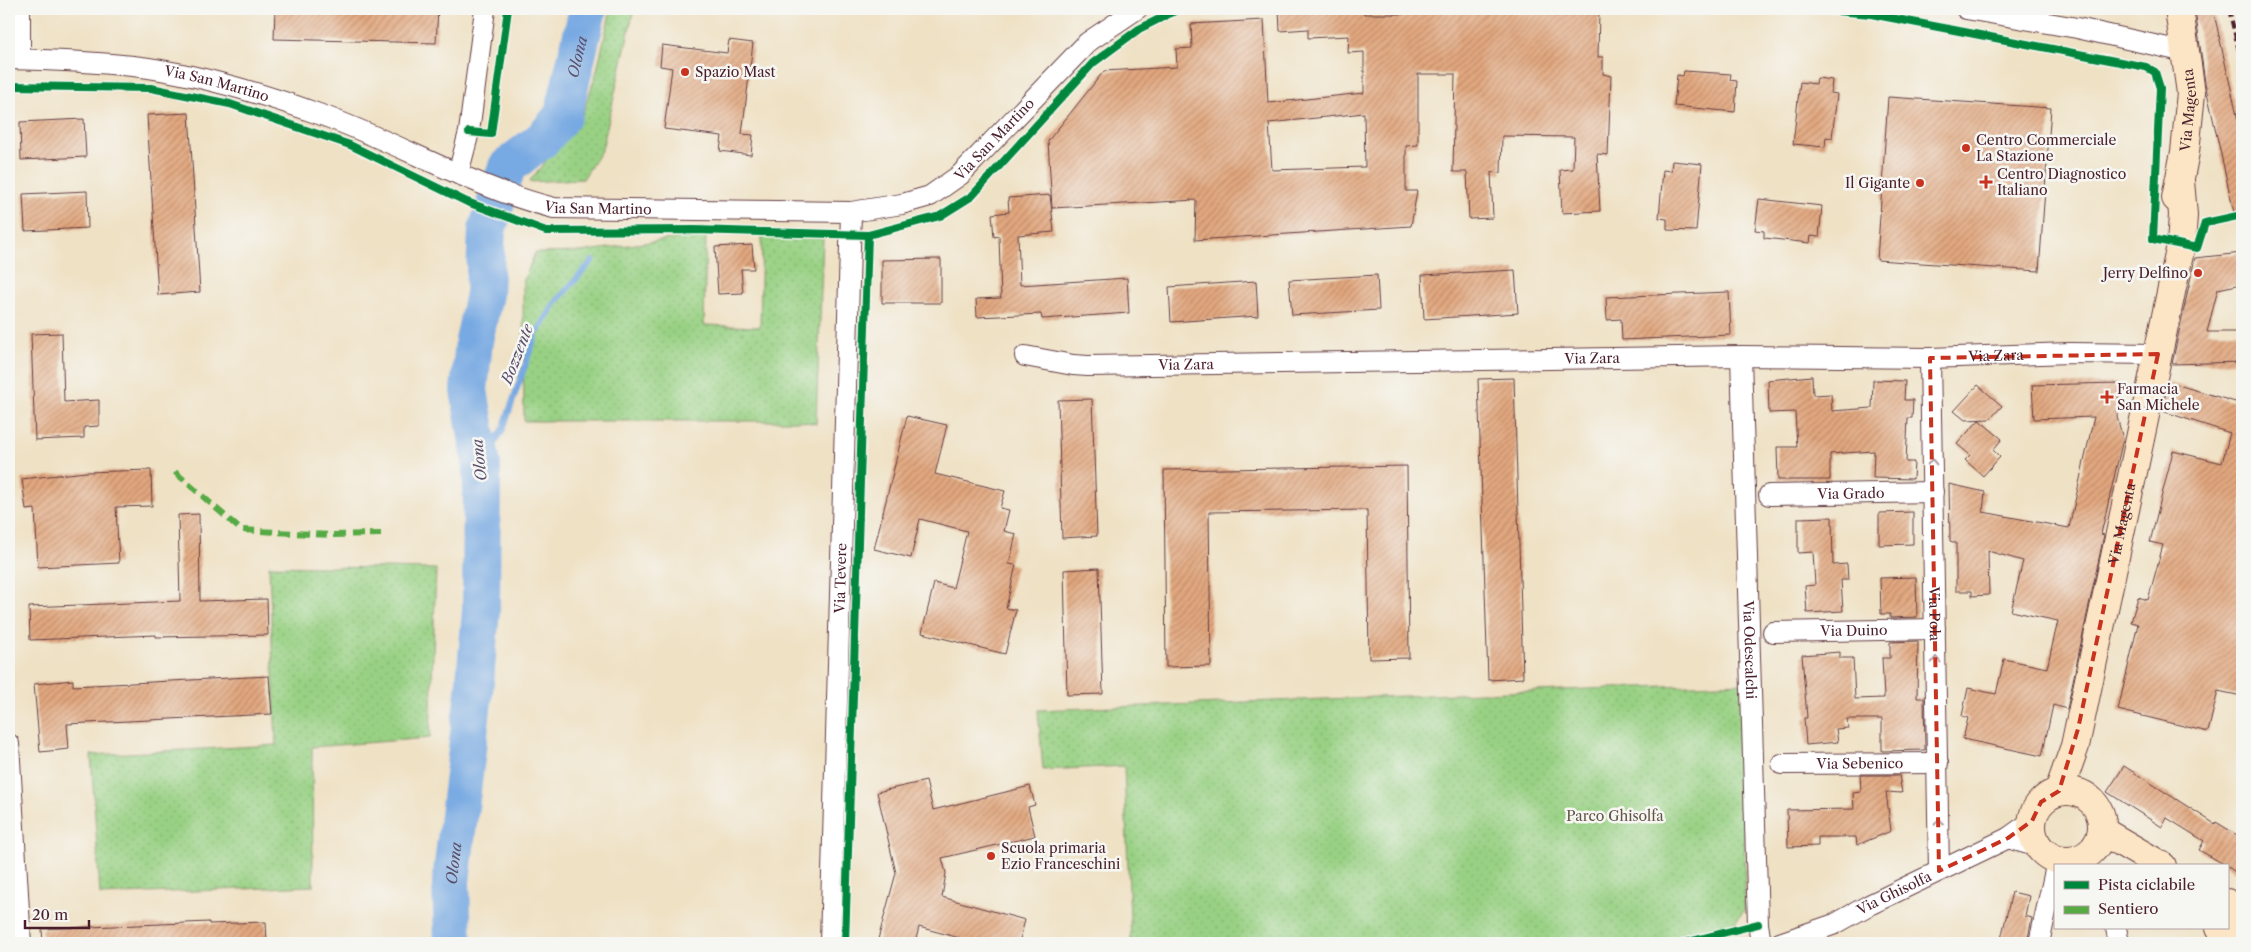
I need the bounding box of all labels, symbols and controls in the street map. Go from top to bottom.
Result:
water label: Olona [563,34,591,80]
street label: Via San Martino [162,62,272,106]
place label: Spazio Mast [695,63,776,81]
marker: Spazio Mast [679,66,691,78]
street label: Via Magenta [2176,67,2200,153]
street label: Via San Martino [950,94,1038,185]
place label: Centro Commerciale La Stazione [1976,131,2117,165]
marker: Centro Commerciale La Stazione [1960,142,1972,154]
place label: Centro Diagnostico Italiano [1997,165,2126,199]
place label: Il Gigante [1845,174,1910,192]
marker: Centro Diagnostico Italiano [1979,175,1993,189]
marker: Il Gigante [1914,177,1926,189]
street label: Via San Martino [541,197,652,218]
place label: Jerry Delfino [2101,264,2188,282]
marker: Jerry Delfino [2192,267,2204,279]
water label: Bozzente [497,321,537,388]
street label: Via Zara [1967,346,2025,366]
street label: Via Zara [1563,349,1621,368]
street label: Via Zara [1157,355,1215,374]
place label: Farmacia San Michele [2117,380,2200,414]
marker: Farmacia San Michele [2101,391,2113,403]
water label: Olona [467,438,491,482]
one-way arrow [1927,458,1937,466]
street label: Via Magenta [2104,481,2140,567]
street label: Via Grado [1816,484,1885,503]
street label: Via Tevere [830,543,850,615]
street label: Via Pola [1925,586,1944,642]
street label: Via Odescalchi [1739,599,1760,700]
street label: Via Duino [1819,621,1888,640]
one-way arrow [1931,655,1941,663]
street label: Via Sebenico [1816,754,1903,773]
park label: Parco Ghisolfa [1566,807,1664,825]
one-way arrow [1934,818,1944,826]
place label: Scuola primaria Ezio Franceschini [1001,839,1120,873]
water label: Olona [441,841,465,885]
marker: Scuola primaria Ezio Franceschini [985,850,997,862]
legend [2054,864,2228,930]
street label: Via Ghisolfa [1853,867,1935,919]
text: Pista ciclabile [2098,875,2195,894]
scale bar [25,897,89,929]
text: Sentiero [2098,899,2158,918]
text: 20 m [32,905,68,924]

